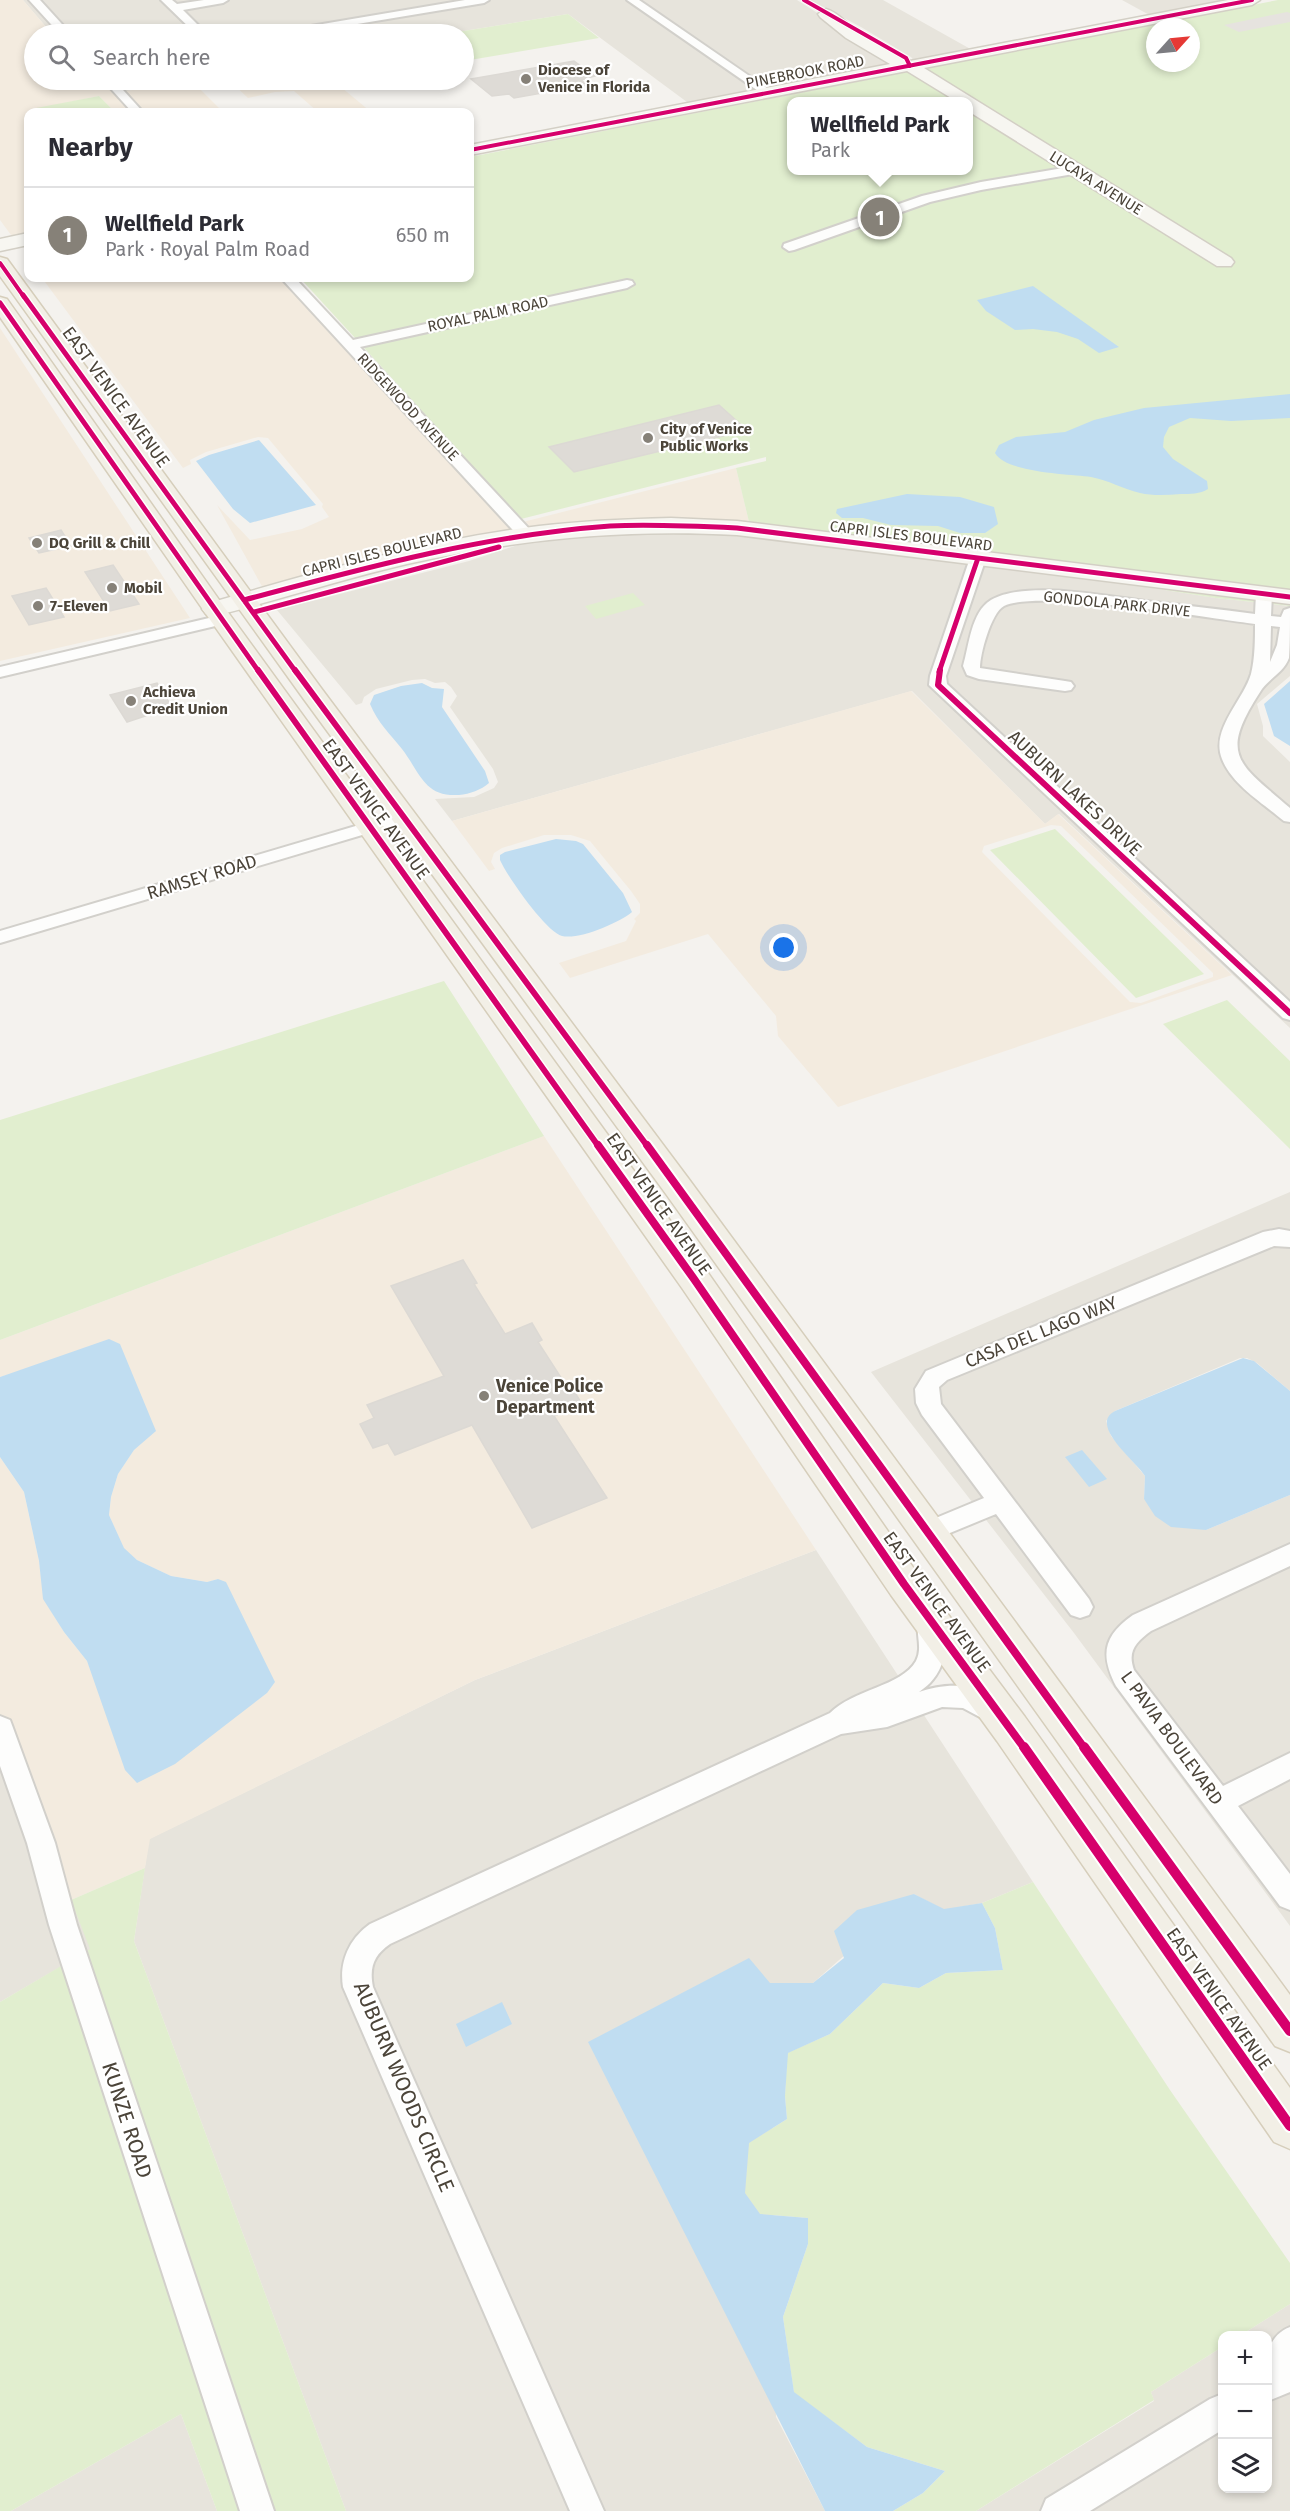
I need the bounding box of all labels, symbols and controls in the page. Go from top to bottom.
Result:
north arrow [1146,18,1200,72]
search box [24,24,474,90]
icon: search [45,41,78,74]
text: Search here [93,44,211,71]
street label: PINEBROOK ROAD [744,52,866,92]
place label: Diocese of Venice in Florida [537,61,650,96]
marker: Diocese of Venice in Florida [519,72,533,86]
popup [787,97,973,175]
text: Wellfield Park [811,111,949,138]
text: Nearby [48,132,133,163]
text: Park [811,138,850,162]
street label: LUCAYA AVENUE [1046,147,1146,219]
pin: 1 [860,194,900,240]
text: Wellfield Park [105,210,244,237]
text: 1 [63,223,72,247]
text: 650 m [396,223,450,247]
text: Park · Royal Palm Road [105,237,310,261]
street label: ROYAL PALM ROAD [426,292,550,336]
street label: EAST VENICE AVENUE [58,322,174,472]
street label: RIDGEWOOD AVENUE [354,350,462,464]
place label: City of Venice Public Works [660,420,752,455]
marker: City of Venice Public Works [641,431,655,445]
street label: CAPRI ISLES BOULEVARD [829,517,993,555]
street label: CAPRI ISLES BOULEVARD [300,523,464,581]
place label: DQ Grill & Chill [49,534,151,552]
marker: DQ Grill & Chill [30,536,44,550]
place label: Mobil [124,579,163,597]
marker: Mobil [105,581,119,595]
street label: GONDOLA PARK DRIVE [1042,587,1192,621]
place label: 7-Eleven [50,597,108,615]
marker: 7-Eleven [31,599,45,613]
place label: Achieva Credit Union [142,683,228,718]
marker: Achieva Credit Union [124,694,138,708]
street label: AUBURN LAKES DRIVE [1004,726,1146,860]
street label: EAST VENICE AVENUE [318,734,434,884]
street label: RAMSEY ROAD [144,850,260,904]
your location [769,933,798,962]
street label: EAST VENICE AVENUE [602,1129,716,1279]
street label: CASA DEL LAGO WAY [962,1291,1120,1373]
place label: Venice Police Department [495,1375,603,1418]
marker: Venice Police Department [477,1389,491,1403]
street label: EAST VENICE AVENUE [879,1527,995,1677]
street label: L PAVIA BOULEVARD [1116,1667,1228,1809]
street label: EAST VENICE AVENUE [1162,1924,1276,2074]
street label: AUBURN WOODS CIRCLE [348,1978,460,2196]
street label: KUNZE ROAD [96,2059,158,2181]
map controls [1218,2331,1272,2493]
button: + [1218,2331,1272,2385]
button: − [1218,2385,1272,2439]
button: layers [1218,2439,1272,2493]

